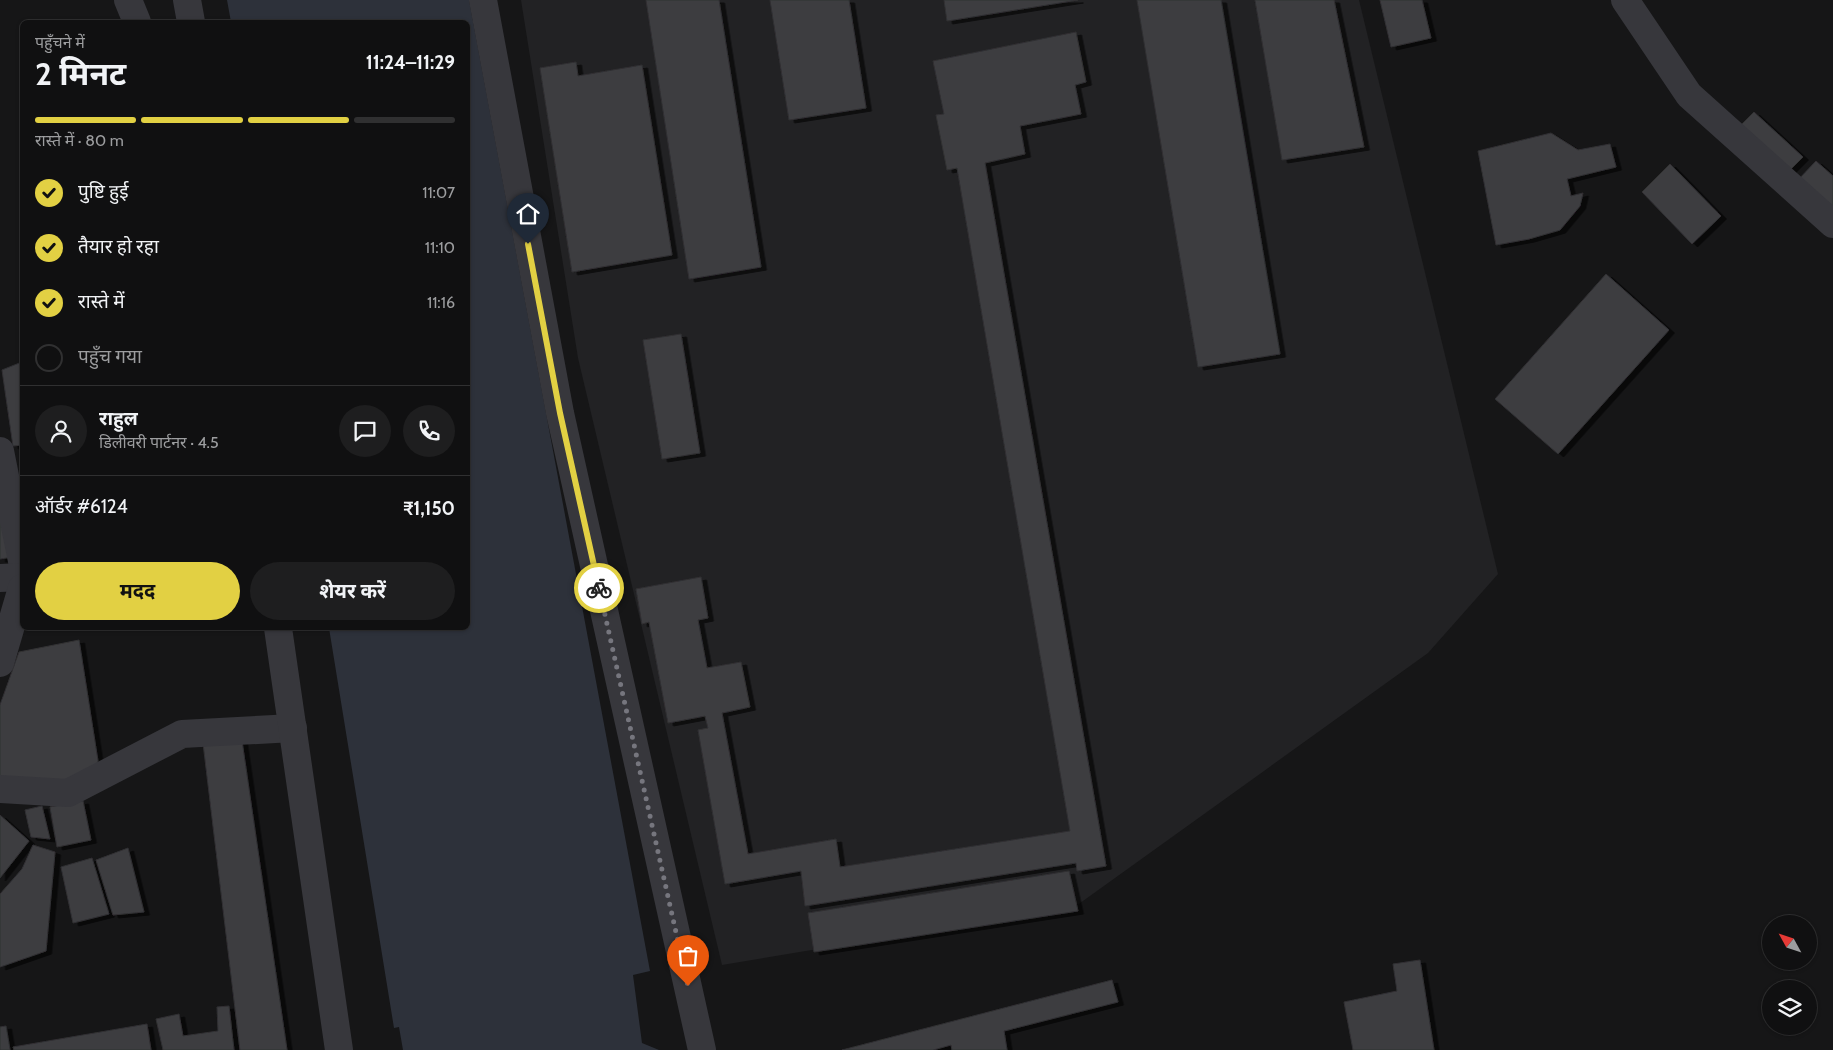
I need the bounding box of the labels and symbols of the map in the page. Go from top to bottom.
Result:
pin [507,193,549,244]
courier [574,563,624,613]
north arrow [1762,915,1818,970]
pin [667,935,709,986]

